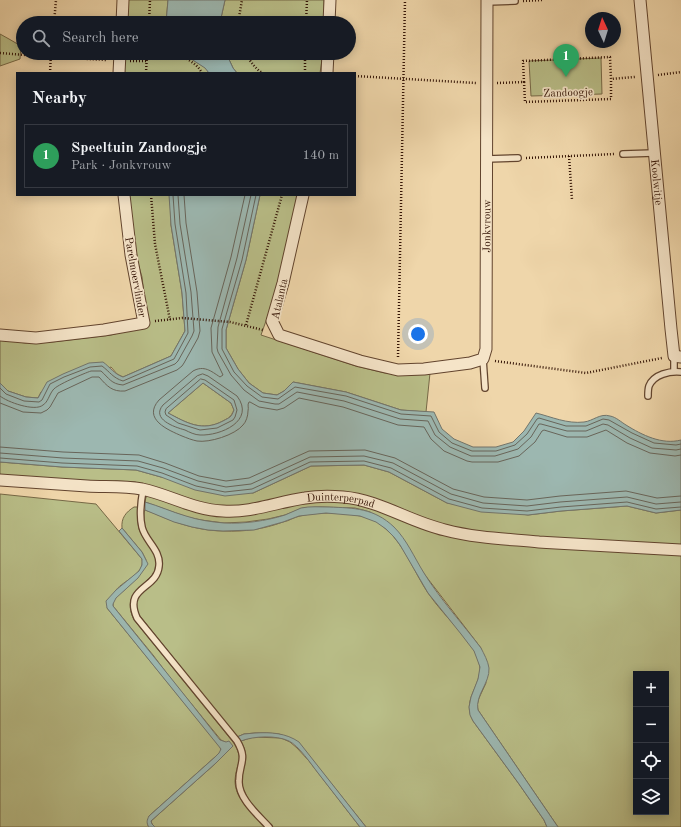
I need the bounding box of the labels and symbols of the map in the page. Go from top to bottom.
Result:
north arrow [585,12,621,48]
pin: 1 [553,44,579,77]
street label: Zandoogje [543,87,593,100]
street label: Koolwitje [648,159,663,206]
street label: Jonkvrouw [482,199,493,253]
street label: Parelmoervlinder [122,236,147,319]
street label: Atalanta [270,277,291,321]
your location [408,324,428,344]
street label: Duinterperpad [306,492,376,511]

